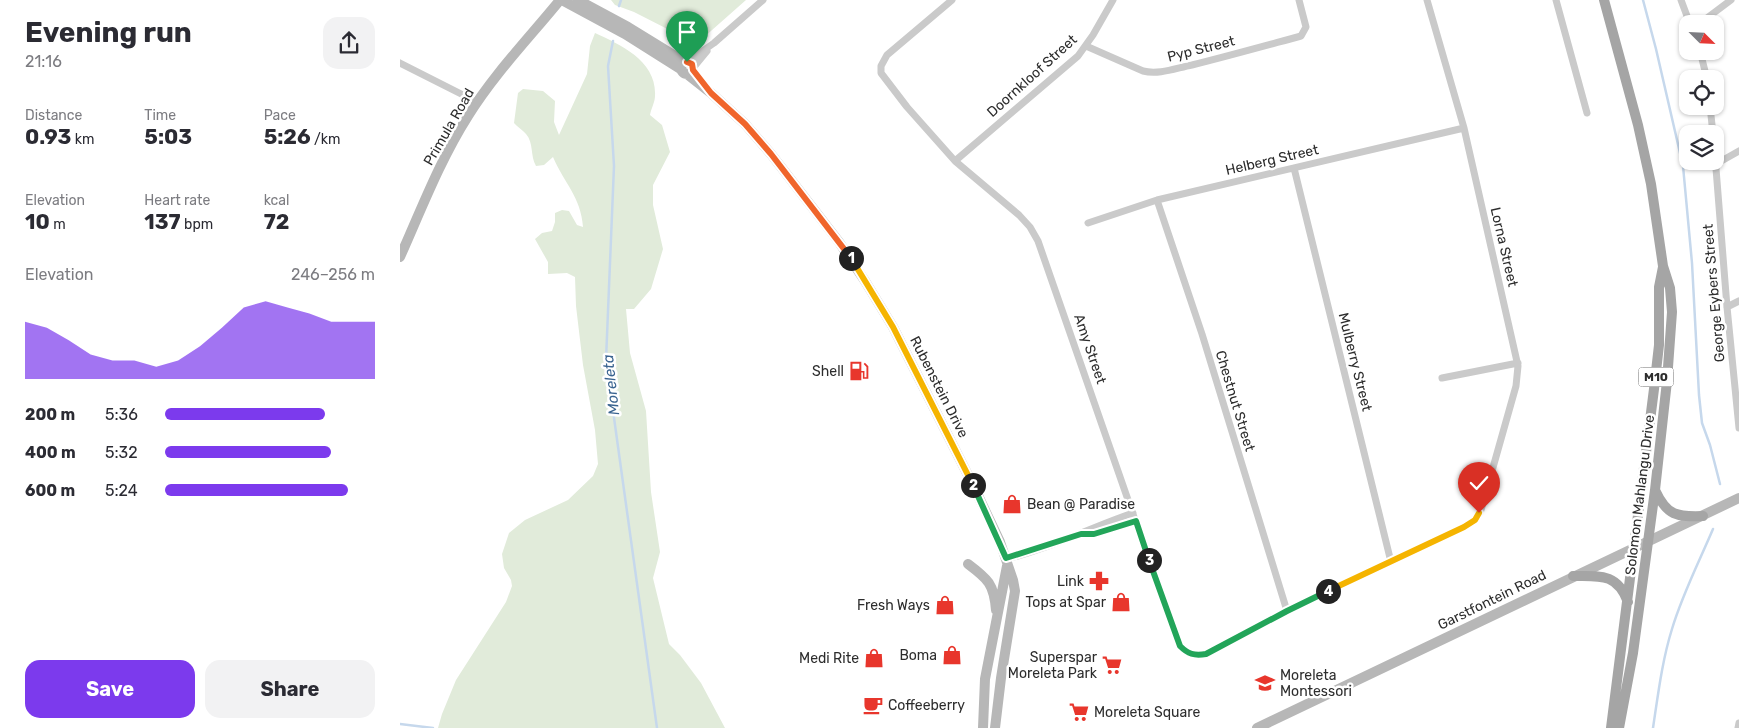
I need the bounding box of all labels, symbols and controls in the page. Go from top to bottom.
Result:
pin [666,11,708,62]
north arrow [1679,15,1724,60]
map controls [1679,15,1724,170]
text: Evening run [25,16,192,49]
button: share [323,17,375,69]
icon: arrive [673,18,701,46]
street label: Doornkloof Street [984,31,1081,121]
street label: Pyp Street [1165,32,1237,66]
text: 21:16 [25,52,62,71]
button: locate [1679,70,1724,115]
street label: Primula Road [420,85,478,169]
text: Distance [25,107,82,124]
text: Time [144,107,176,124]
text: Pace [264,107,296,124]
text: 0.93 [25,124,71,149]
text: 5:03 [144,124,192,149]
text: 5:26 [264,124,311,149]
button: layers [1679,125,1724,170]
text: km [71,131,95,148]
text: /km [311,131,341,148]
street label: Helberg Street [1224,141,1321,179]
text: Elevation [25,192,85,209]
text: Heart rate [144,192,210,209]
text: kcal [264,192,289,209]
street label: Lorna Street [1487,206,1522,289]
text: 10 [25,209,50,234]
text: 137 [144,209,181,234]
text: 72 [264,209,289,234]
text: m [50,216,66,233]
text: bpm [181,216,213,233]
street label: George Eybers Street [1699,223,1729,363]
pin: 1 [838,246,864,270]
text: 1 [848,250,855,267]
text: Elevation [25,265,94,284]
text: 246–256 m [291,265,375,284]
street label: Mulberry Street [1335,311,1376,414]
street label: Amy Street [1070,312,1110,387]
street label: Rubenstein Drive [906,333,972,441]
street label: Chestnut Street [1212,349,1259,454]
water label: Moreleta [599,354,623,416]
fuel station icon: Shell [848,360,870,382]
place label: Shell [812,363,844,380]
road number: M10 [1638,368,1674,387]
text: 200 m [25,405,75,424]
text: 5:36 [105,405,138,424]
street label: Solomon Mahlangu Drive [1622,414,1658,576]
text: 400 m [25,443,76,462]
text: 5:32 [105,443,138,462]
pin [1458,462,1500,513]
icon: check [1465,469,1493,497]
pin: 2 [960,472,986,498]
text: 2 [969,477,978,494]
text: 600 m [25,481,75,500]
text: 5:24 [105,481,138,500]
shop icon: Bean @ Paradise [1001,493,1023,515]
place label: Bean @ Paradise [1027,496,1135,513]
pin: 3 [1136,548,1162,572]
text: 3 [1145,552,1154,569]
street label: Garstfontein Road [1435,566,1549,634]
pharmacy icon: Link [1088,570,1110,592]
place label: Link [1057,573,1085,590]
pin: 4 [1316,578,1340,604]
text: 4 [1324,583,1333,600]
shop icon: Tops at Spar [1110,591,1132,613]
shop icon: Fresh Ways [934,594,956,616]
place label: Tops at Spar [1026,594,1107,611]
place label: Fresh Ways [857,597,930,614]
shop icon: Boma [941,644,963,666]
shop icon: Medi Rite [863,647,885,669]
place label: Boma [899,647,937,664]
place label: Superspar Moreleta Park [1008,649,1098,682]
place label: Medi Rite [799,650,859,667]
supermarket icon: Superspar Moreleta Park [1101,654,1123,676]
button: Save [25,660,195,718]
button: Share [205,660,375,718]
place label: Moreleta Montessori [1280,667,1352,700]
school or university icon: Moreleta Montessori [1254,672,1276,694]
cafe icon: Coffeeberry [862,694,884,716]
place label: Coffeeberry [888,697,965,714]
supermarket icon: Moreleta Square [1068,701,1090,723]
place label: Moreleta Square [1094,704,1200,721]

